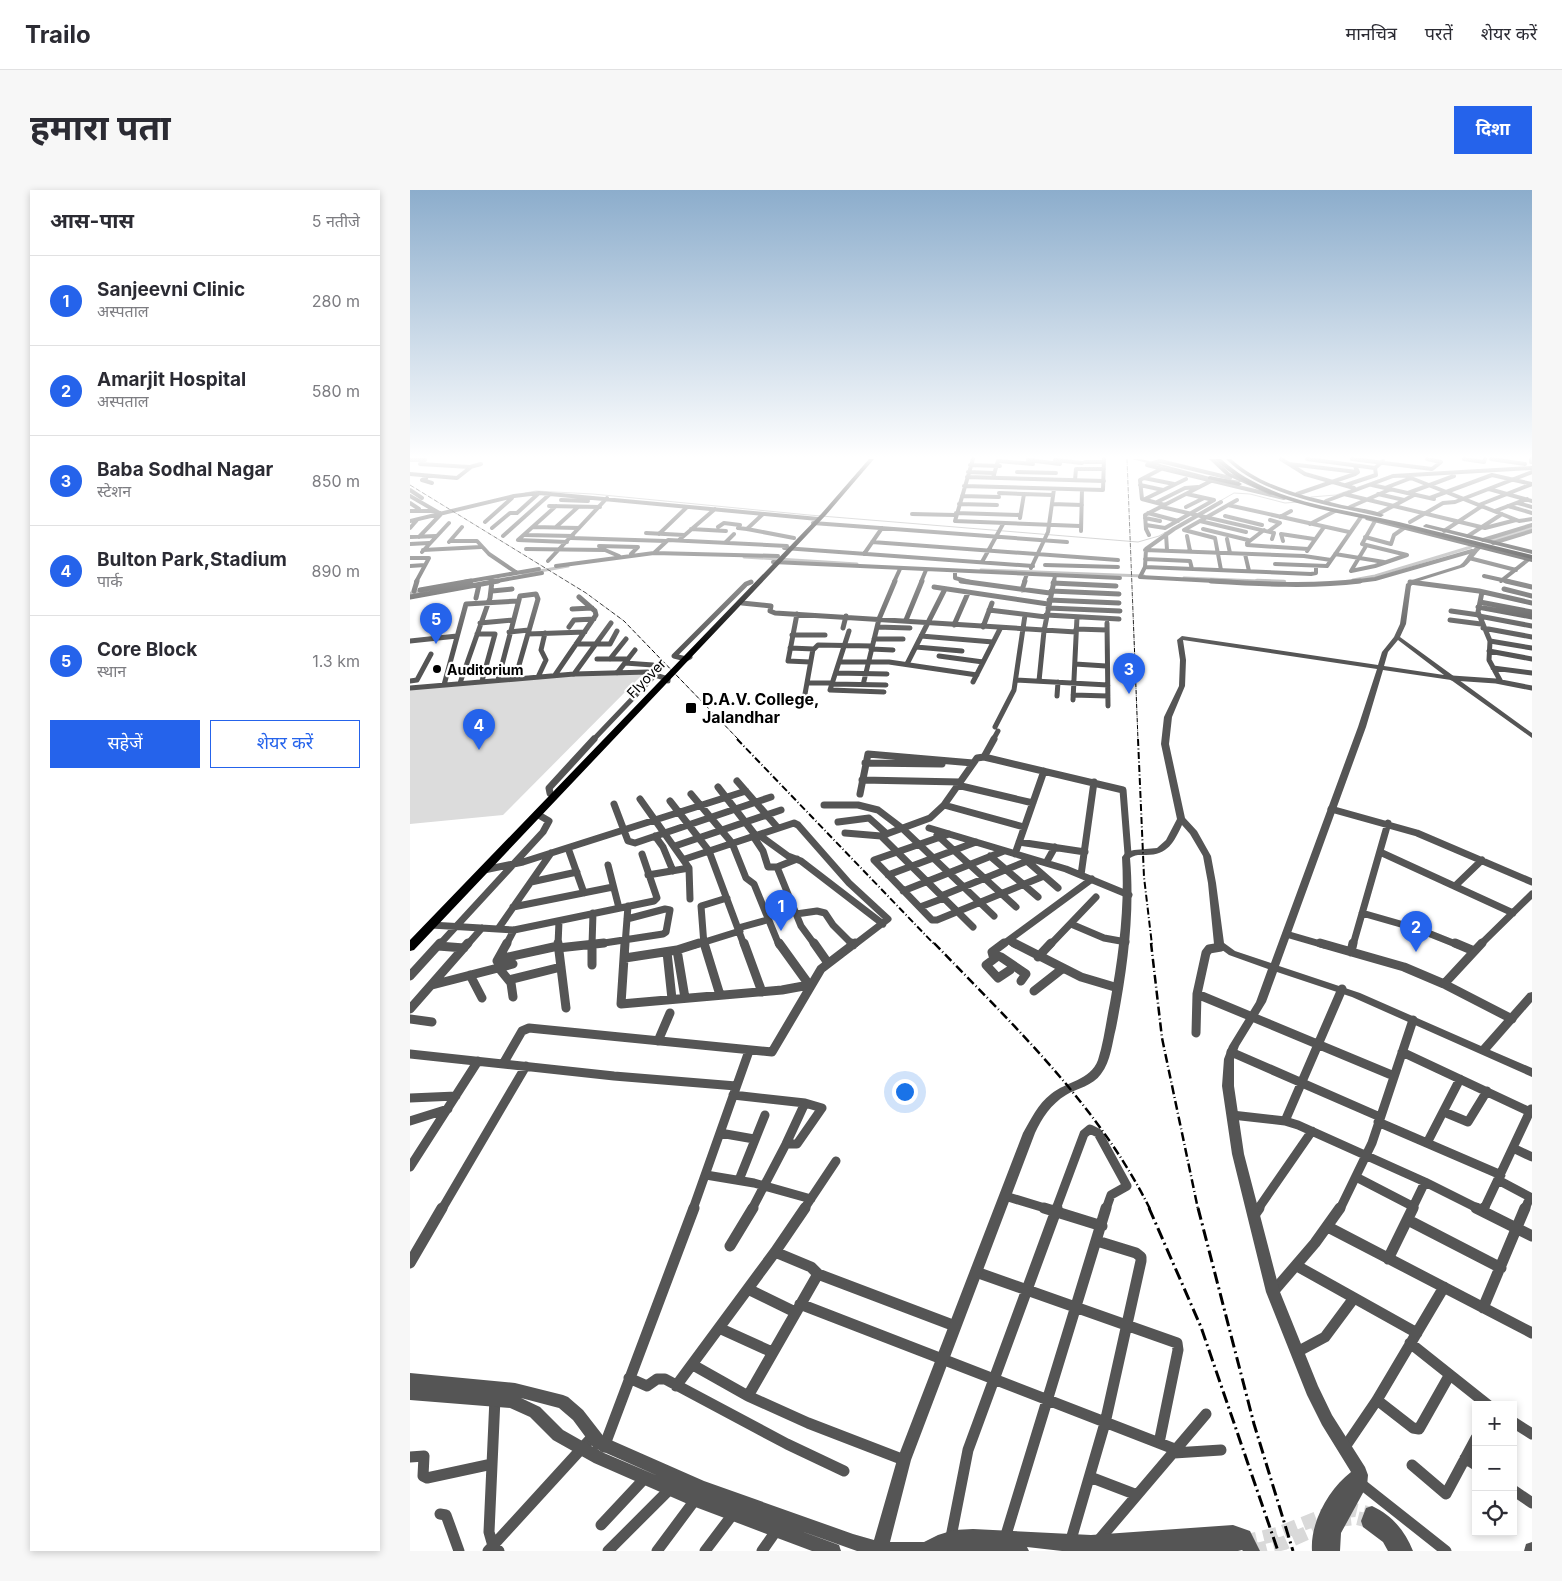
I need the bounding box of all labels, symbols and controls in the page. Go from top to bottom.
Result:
text: Trailo [25,20,91,49]
text: मानचित्र [1345,23,1397,44]
text: परतें [1425,23,1453,44]
text: शेयर करें [1481,23,1537,44]
text: हमारा पता [30,106,170,148]
button: दिशा [1454,106,1532,154]
text: आस-पास [50,208,134,233]
text: 5 नतीजे [312,211,360,231]
text: Sanjeevni Clinic [97,278,245,301]
text: 1 [63,291,69,311]
text: 280 m [312,291,360,311]
text: अस्पताल [97,301,149,321]
text: Amarjit Hospital [97,368,246,391]
text: 2 [61,381,71,401]
text: 580 m [312,381,360,401]
text: अस्पताल [97,391,149,411]
text: Baba Sodhal Nagar [97,458,273,481]
text: 3 [61,471,71,491]
text: 850 m [312,471,360,491]
text: स्टेशन [97,481,131,501]
text: Bulton Park,Stadium [97,548,287,571]
text: 4 [61,561,71,581]
text: 890 m [312,561,360,581]
text: पार्क [97,571,123,591]
pin: 5 [420,603,452,644]
text: Core Block [97,638,197,661]
text: 5 [61,651,71,671]
text: 1.3 km [312,651,360,671]
pin: 3 [1113,653,1145,694]
street label: Flyover [623,655,669,701]
text: स्थान [97,661,126,681]
place label: Auditorium [447,661,523,678]
marker: Auditorium [431,663,443,675]
place label: D.A.V. College, Jalandhar [702,689,819,727]
marker: D.A.V. College, Jalandhar [684,701,698,715]
pin: 4 [463,709,495,750]
button: सहेजें [50,720,200,768]
button: शेयर करें [210,720,360,768]
pin: 1 [765,890,797,931]
pin: 2 [1400,911,1432,952]
your location [892,1079,918,1105]
map controls [1472,1401,1517,1536]
button: + [1472,1401,1517,1446]
button: − [1472,1446,1517,1491]
button: locate [1472,1491,1517,1536]

